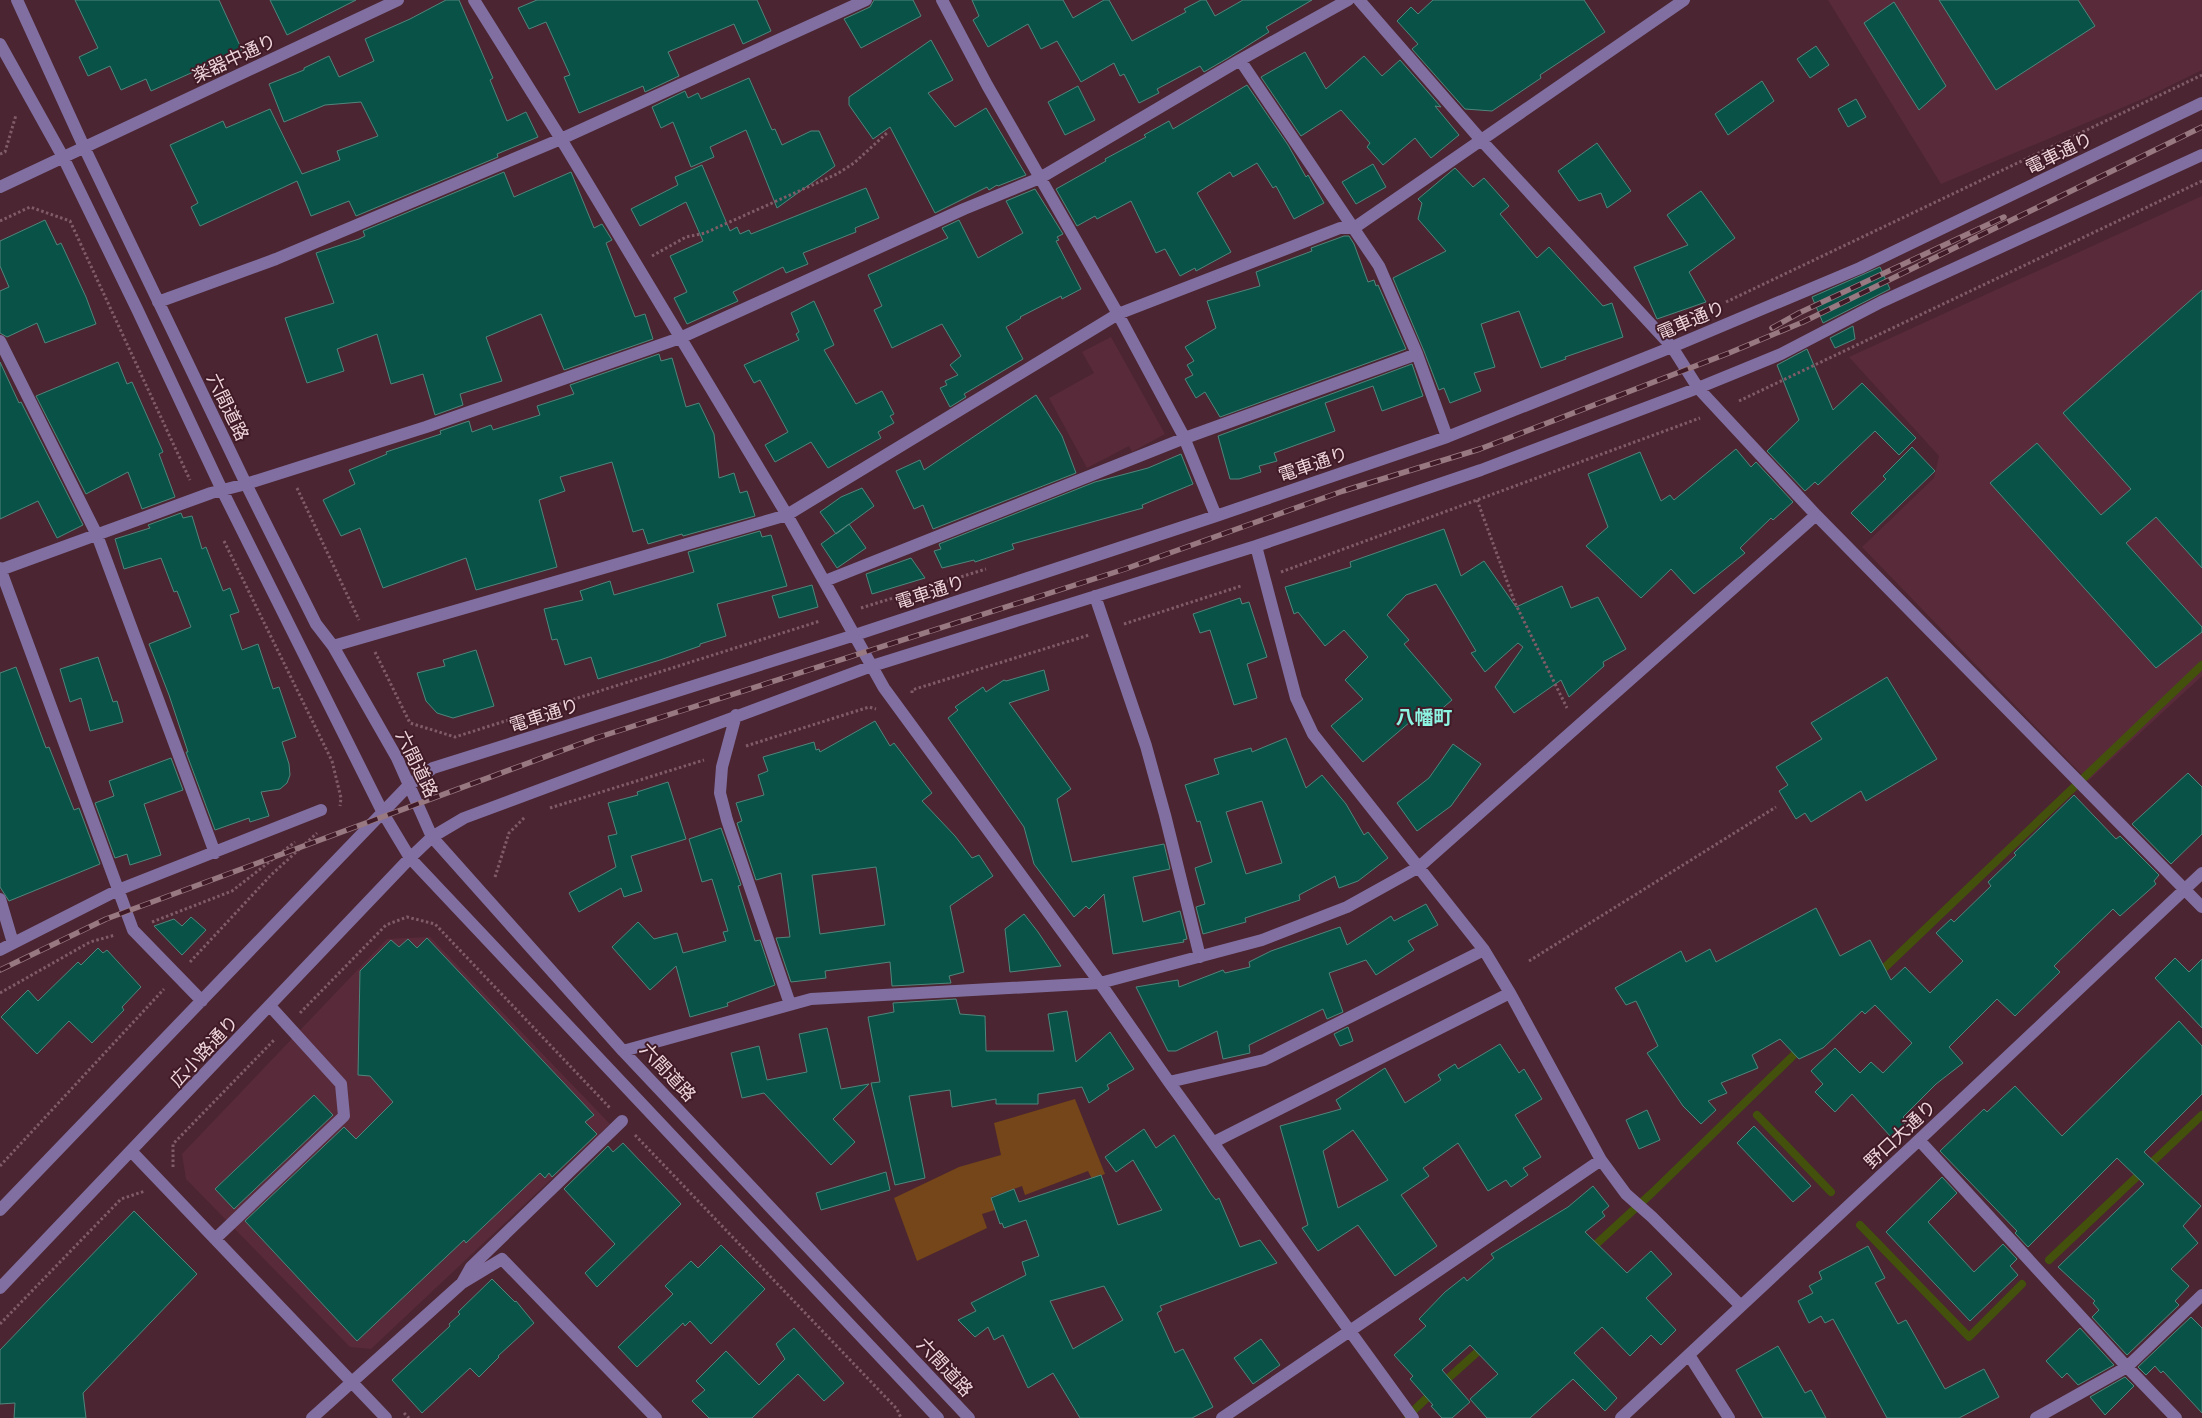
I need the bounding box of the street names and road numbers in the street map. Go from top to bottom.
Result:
street label: 楽器中通り [188,29,280,87]
street label: 電車通り [2022,127,2096,179]
street label: 電車通り [1653,295,1729,345]
street label: 六間道路 [202,370,254,444]
street label: 電車通り [1275,441,1351,487]
street label: 電車通り [892,570,968,614]
street label: 電車通り [506,693,582,737]
street label: 六間道路 [391,727,443,801]
street label: 広小路通り [165,1010,243,1092]
street label: 六間道路 [635,1038,701,1106]
street label: 野口大通り [1859,1095,1941,1173]
street label: 六間道路 [912,1333,978,1401]

